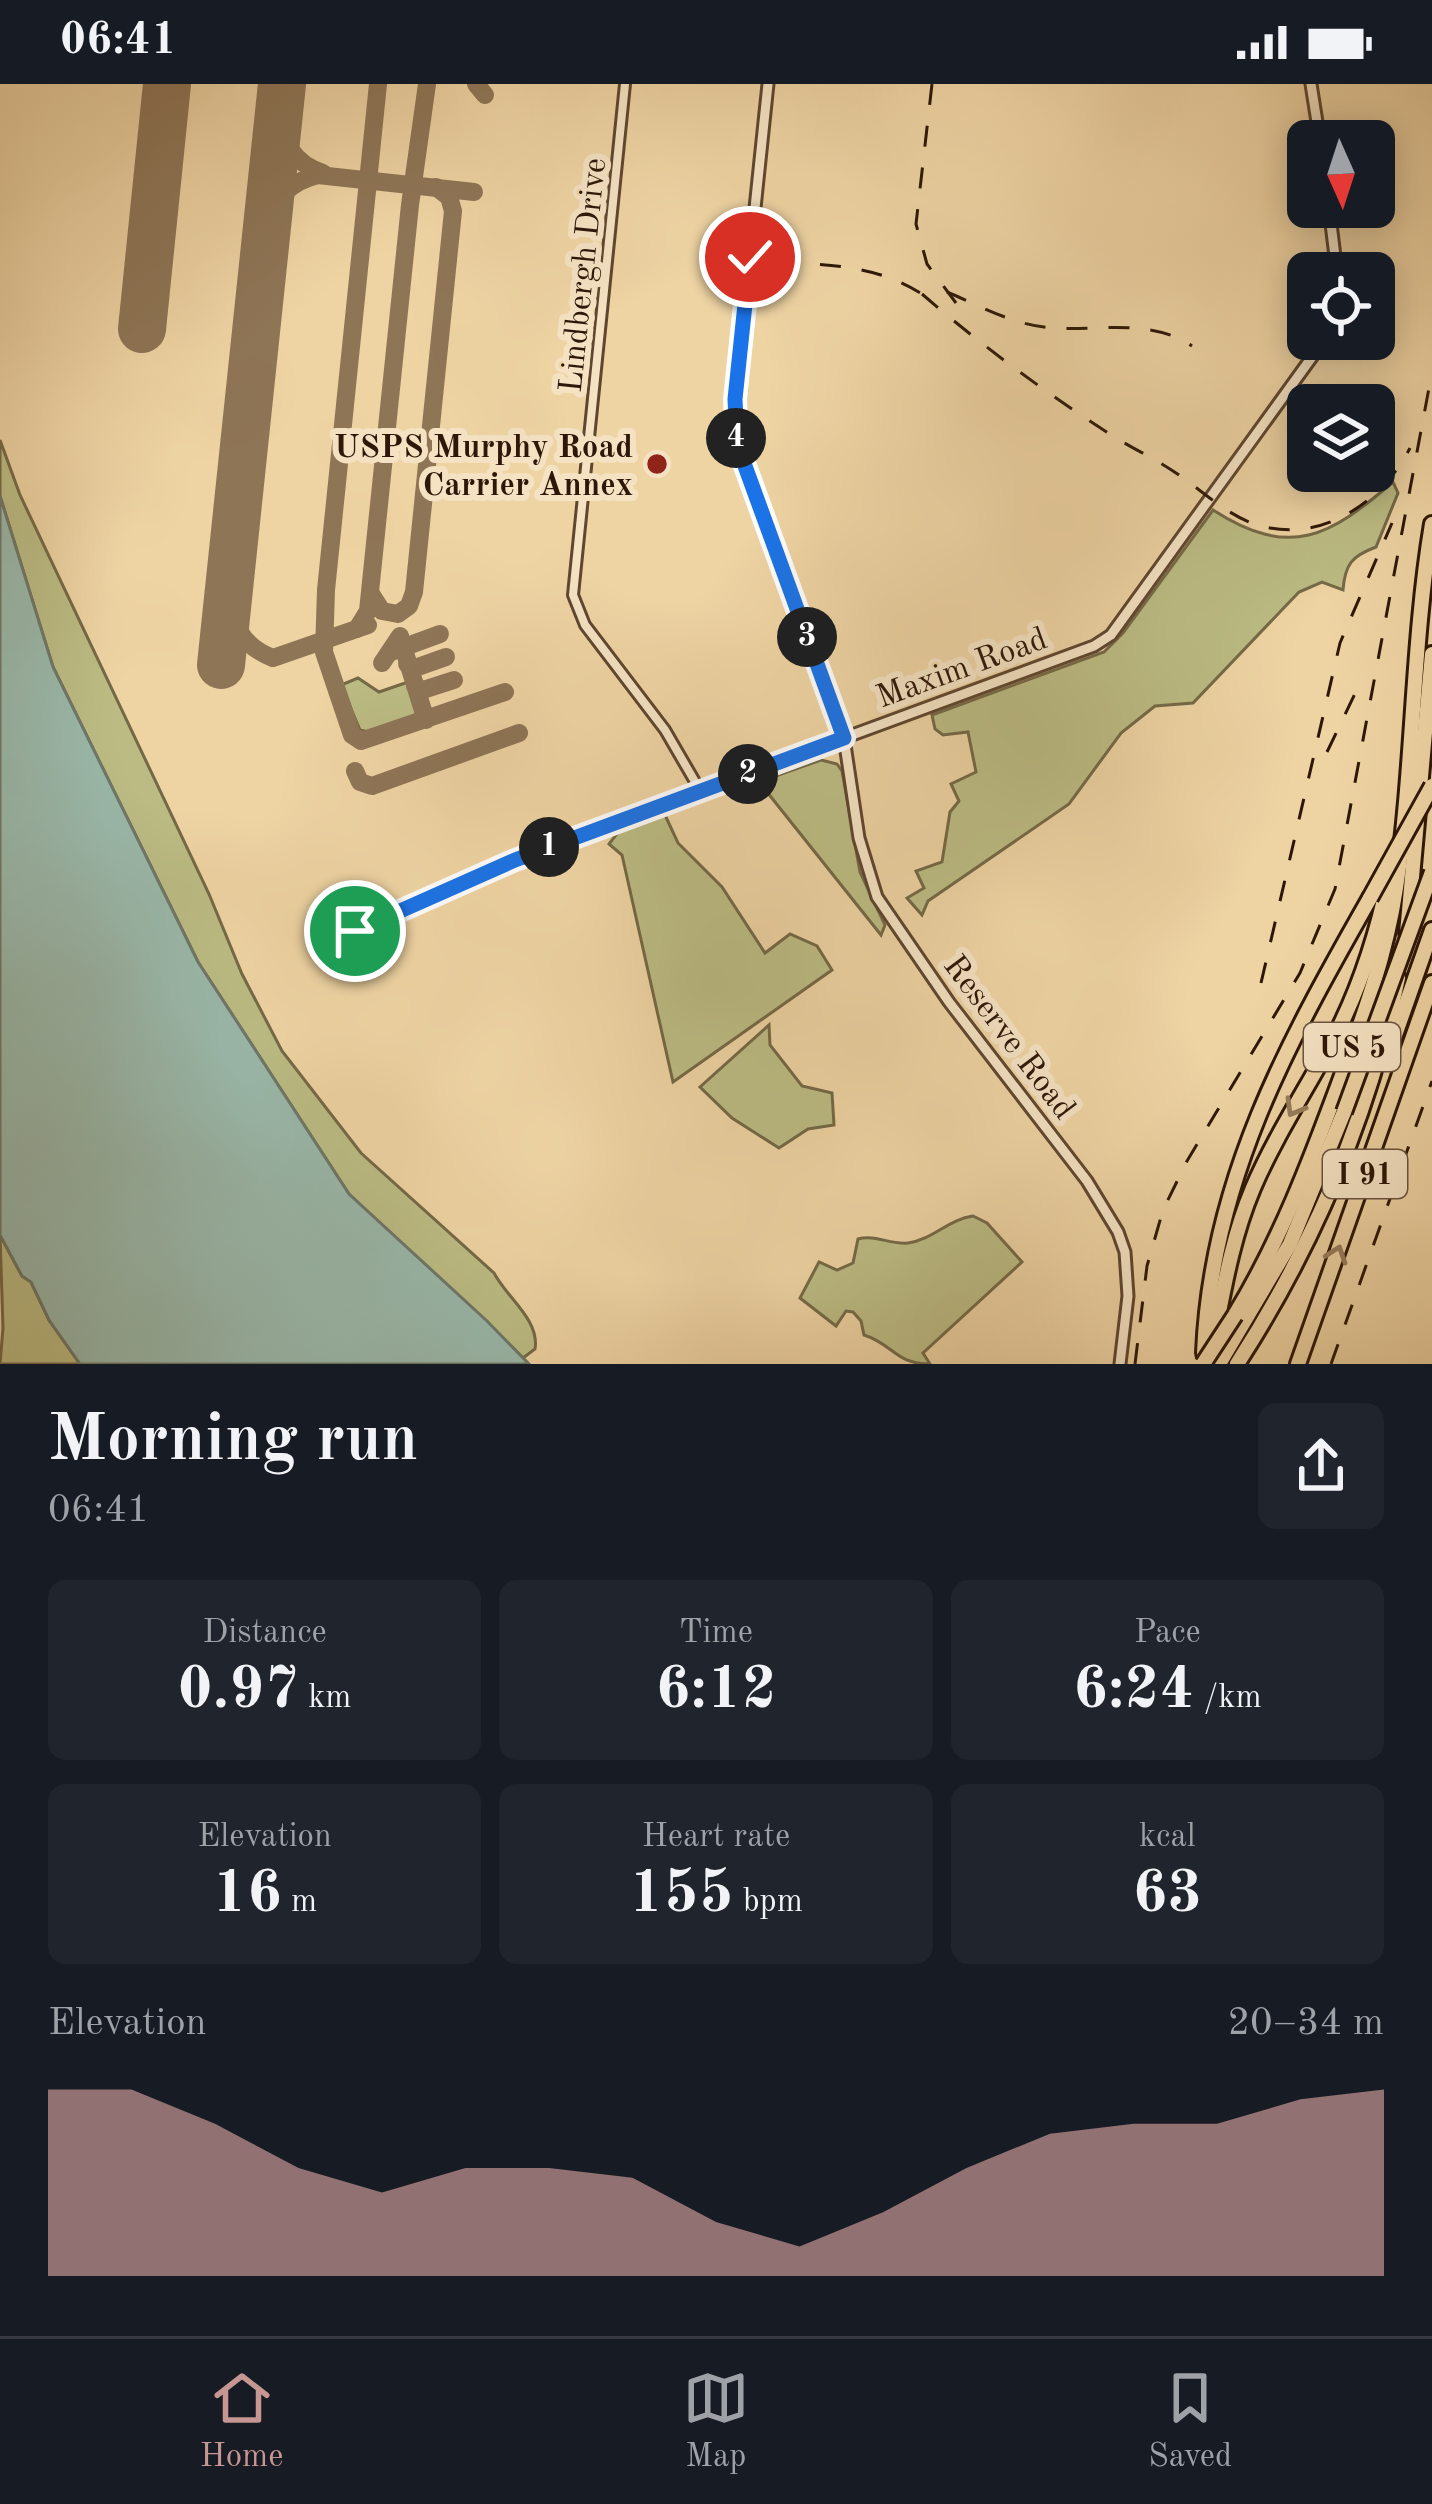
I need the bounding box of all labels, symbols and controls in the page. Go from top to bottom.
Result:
text: 06:41 [60,19,177,64]
north arrow [1287,120,1395,228]
map controls [1287,120,1395,492]
street label: Lindbergh Drive [556,156,613,394]
pin [699,206,801,308]
icon: check [717,224,783,290]
button: locate [1287,252,1395,360]
button: layers [1287,384,1395,492]
pin: 4 [706,408,766,468]
text: 4 [726,421,746,454]
place label: USPS Murphy Road Carrier Annex [333,432,633,503]
marker: USPS Murphy Road Carrier Annex [644,451,670,477]
pin: 3 [777,607,837,667]
text: 3 [797,620,817,653]
street label: Maxim Road [872,623,1052,715]
pin: 2 [718,744,778,804]
text: 2 [738,757,758,790]
pin: 1 [519,817,579,877]
text: 1 [539,830,559,863]
pin [304,880,406,982]
icon: arrive [322,898,388,964]
street label: Reserve Road [936,950,1080,1126]
road number: US 5 [1304,1023,1400,1071]
one-way arrow [1285,1095,1308,1117]
road number: I 91 [1323,1150,1407,1198]
one-way arrow [1323,1244,1347,1265]
button: share [1258,1403,1384,1529]
text: Morning run [48,1409,418,1475]
text: 06:41 [48,1491,149,1530]
text: Distance [203,1617,327,1650]
text: Time [679,1617,753,1650]
text: Pace [1134,1617,1201,1650]
text: 0.97 [178,1661,299,1721]
text: 6:12 [655,1661,777,1721]
text: 6:24 [1073,1661,1194,1721]
text: km [299,1682,352,1715]
text: /km [1194,1682,1262,1715]
text: Elevation [198,1821,332,1854]
text: Heart rate [642,1821,790,1854]
text: kcal [1139,1821,1196,1854]
text: 16 [212,1865,282,1925]
text: 155 [629,1865,733,1925]
text: 63 [1133,1865,1202,1925]
text: m [282,1886,317,1919]
text: bpm [733,1886,803,1919]
text: Elevation [48,2004,207,2043]
text: 20–34 m [1227,2004,1384,2043]
tab: Home [200,2365,283,2478]
tab: Map [683,2365,749,2478]
tab: Saved [1148,2365,1232,2478]

